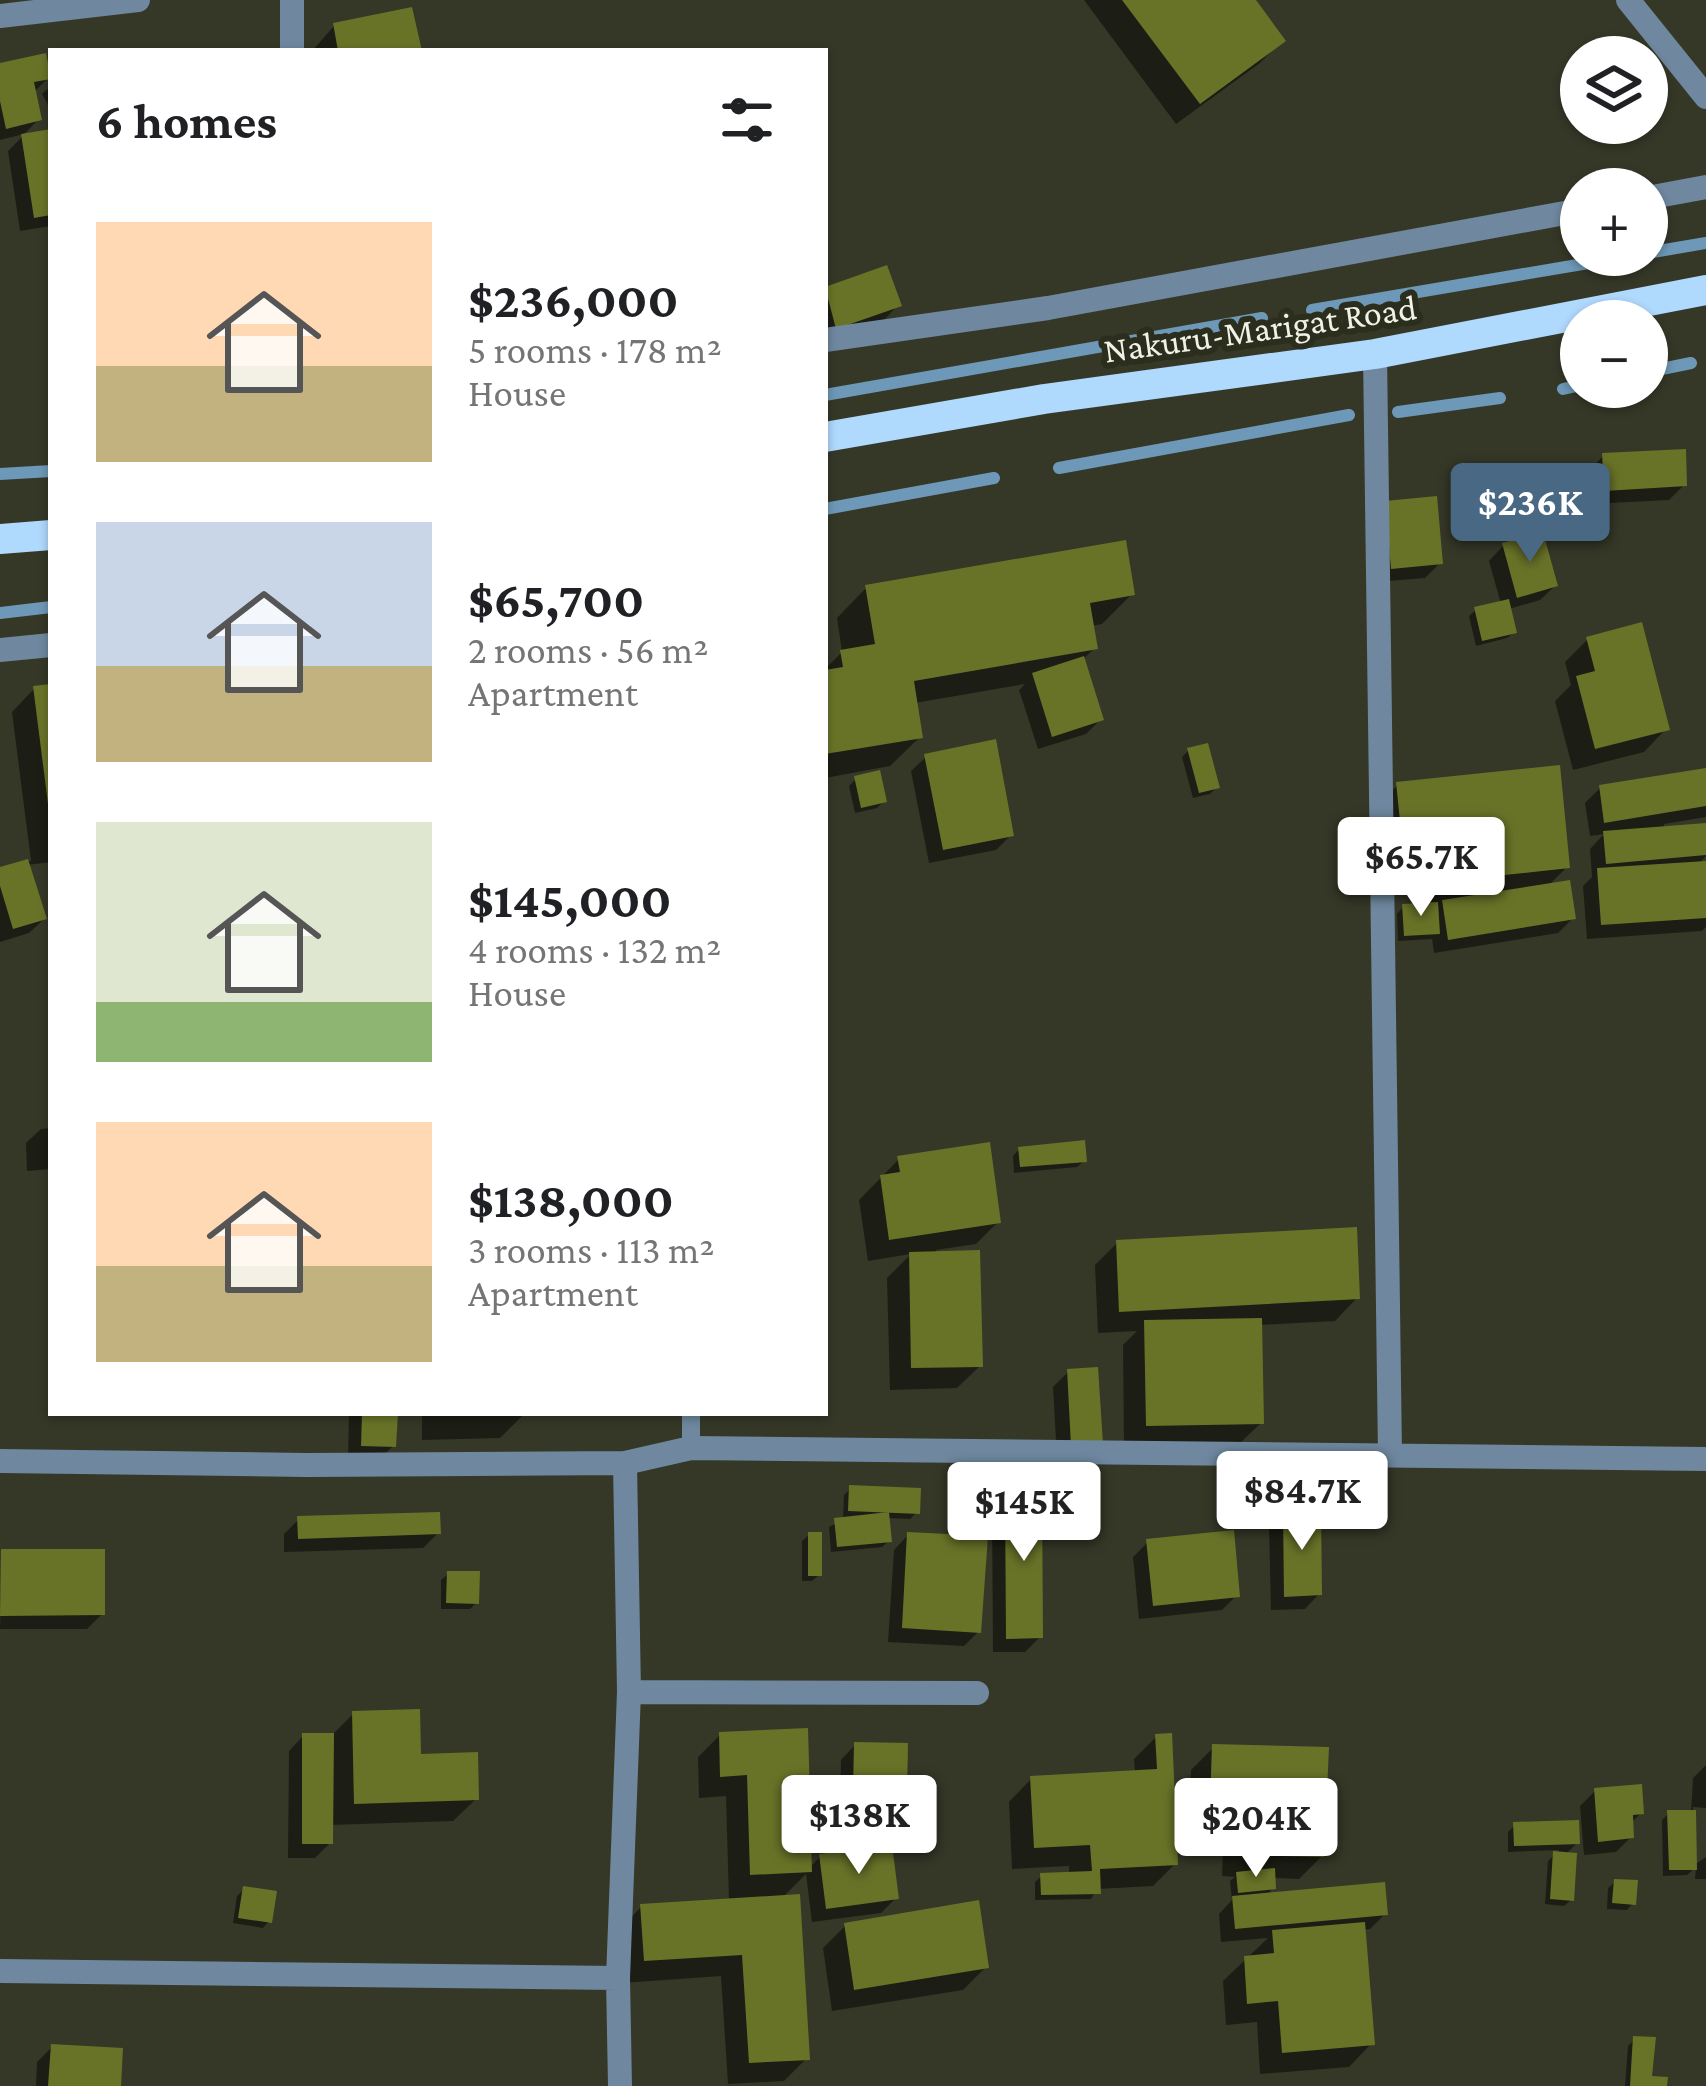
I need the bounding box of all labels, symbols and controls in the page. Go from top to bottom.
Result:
map controls [1560,36,1668,408]
button: layers [1560,36,1668,144]
icon: filters [714,87,780,153]
text: 6 homes [96,92,277,149]
button: + [1560,168,1668,276]
icon: home [192,270,336,414]
text: $236,000 [468,271,679,328]
street label: Nakuru-Marigat Road [1101,287,1419,371]
button: − [1560,300,1668,408]
text: 5 rooms · 178 m² [468,328,722,371]
text: House [468,371,566,414]
pin: $236K [1446,463,1614,565]
text: $236K [1478,480,1582,523]
icon: home [192,570,336,714]
text: $65,700 [468,571,644,628]
text: 2 rooms · 56 m² [468,628,708,671]
text: Apartment [468,671,638,714]
pin: $65.7K [1323,817,1519,919]
text: $65.7K [1365,834,1477,877]
icon: home [192,870,336,1014]
text: $145,000 [468,871,671,928]
text: 4 rooms · 132 m² [468,928,721,971]
text: House [468,971,566,1014]
icon: home [192,1170,336,1314]
text: $138,000 [468,1171,674,1228]
text: 3 rooms · 113 m² [468,1228,715,1271]
text: Apartment [468,1271,638,1314]
pin: $84.7K [1204,1451,1400,1553]
pin: $145K [940,1462,1108,1564]
text: $84.7K [1244,1468,1360,1511]
text: $145K [975,1479,1073,1522]
pin: $138K [775,1775,943,1877]
pin: $204K [1172,1778,1340,1880]
text: $138K [809,1792,909,1835]
text: $204K [1201,1795,1311,1838]

